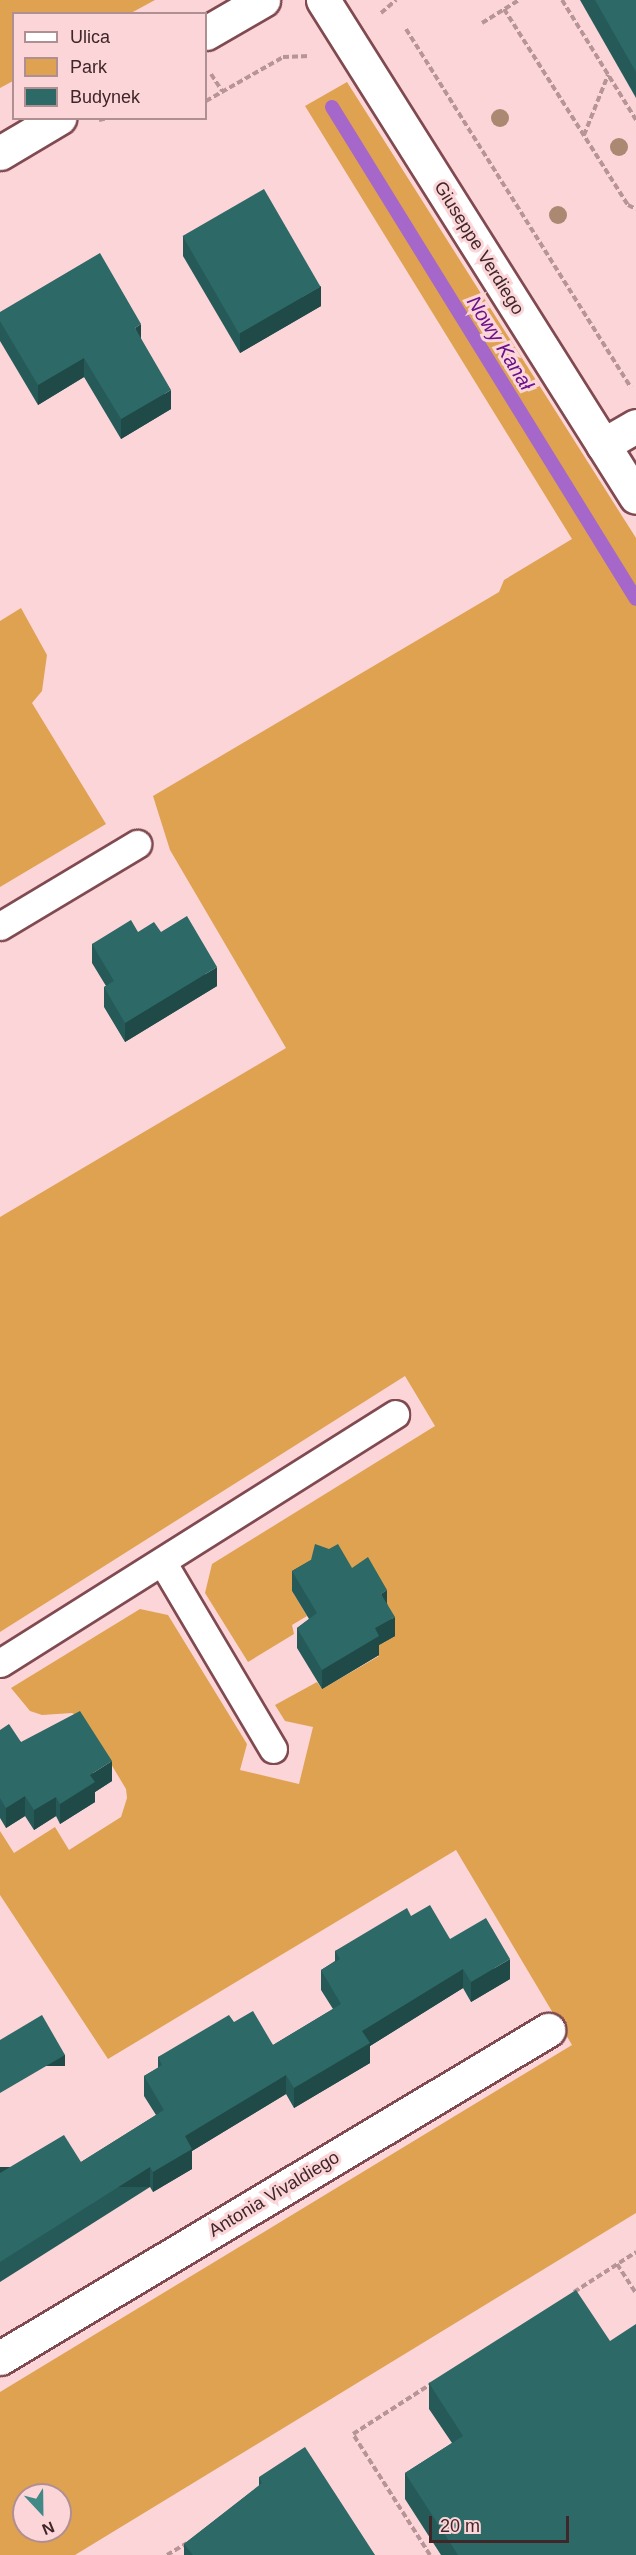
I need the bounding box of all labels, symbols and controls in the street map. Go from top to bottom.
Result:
legend [12,12,207,120]
text: Ulica [70,27,110,47]
text: Park [70,57,107,77]
text: Budynek [70,87,140,107]
street label: Giuseppe Verdiego [429,177,529,319]
water label: Nowy Kanał [462,291,538,395]
street label: Antonia Vivaldiego [205,2146,343,2242]
north arrow [12,2483,72,2543]
scale bar [432,2504,572,2542]
text: 20 m [440,2516,480,2536]
text: N [40,2518,57,2538]

